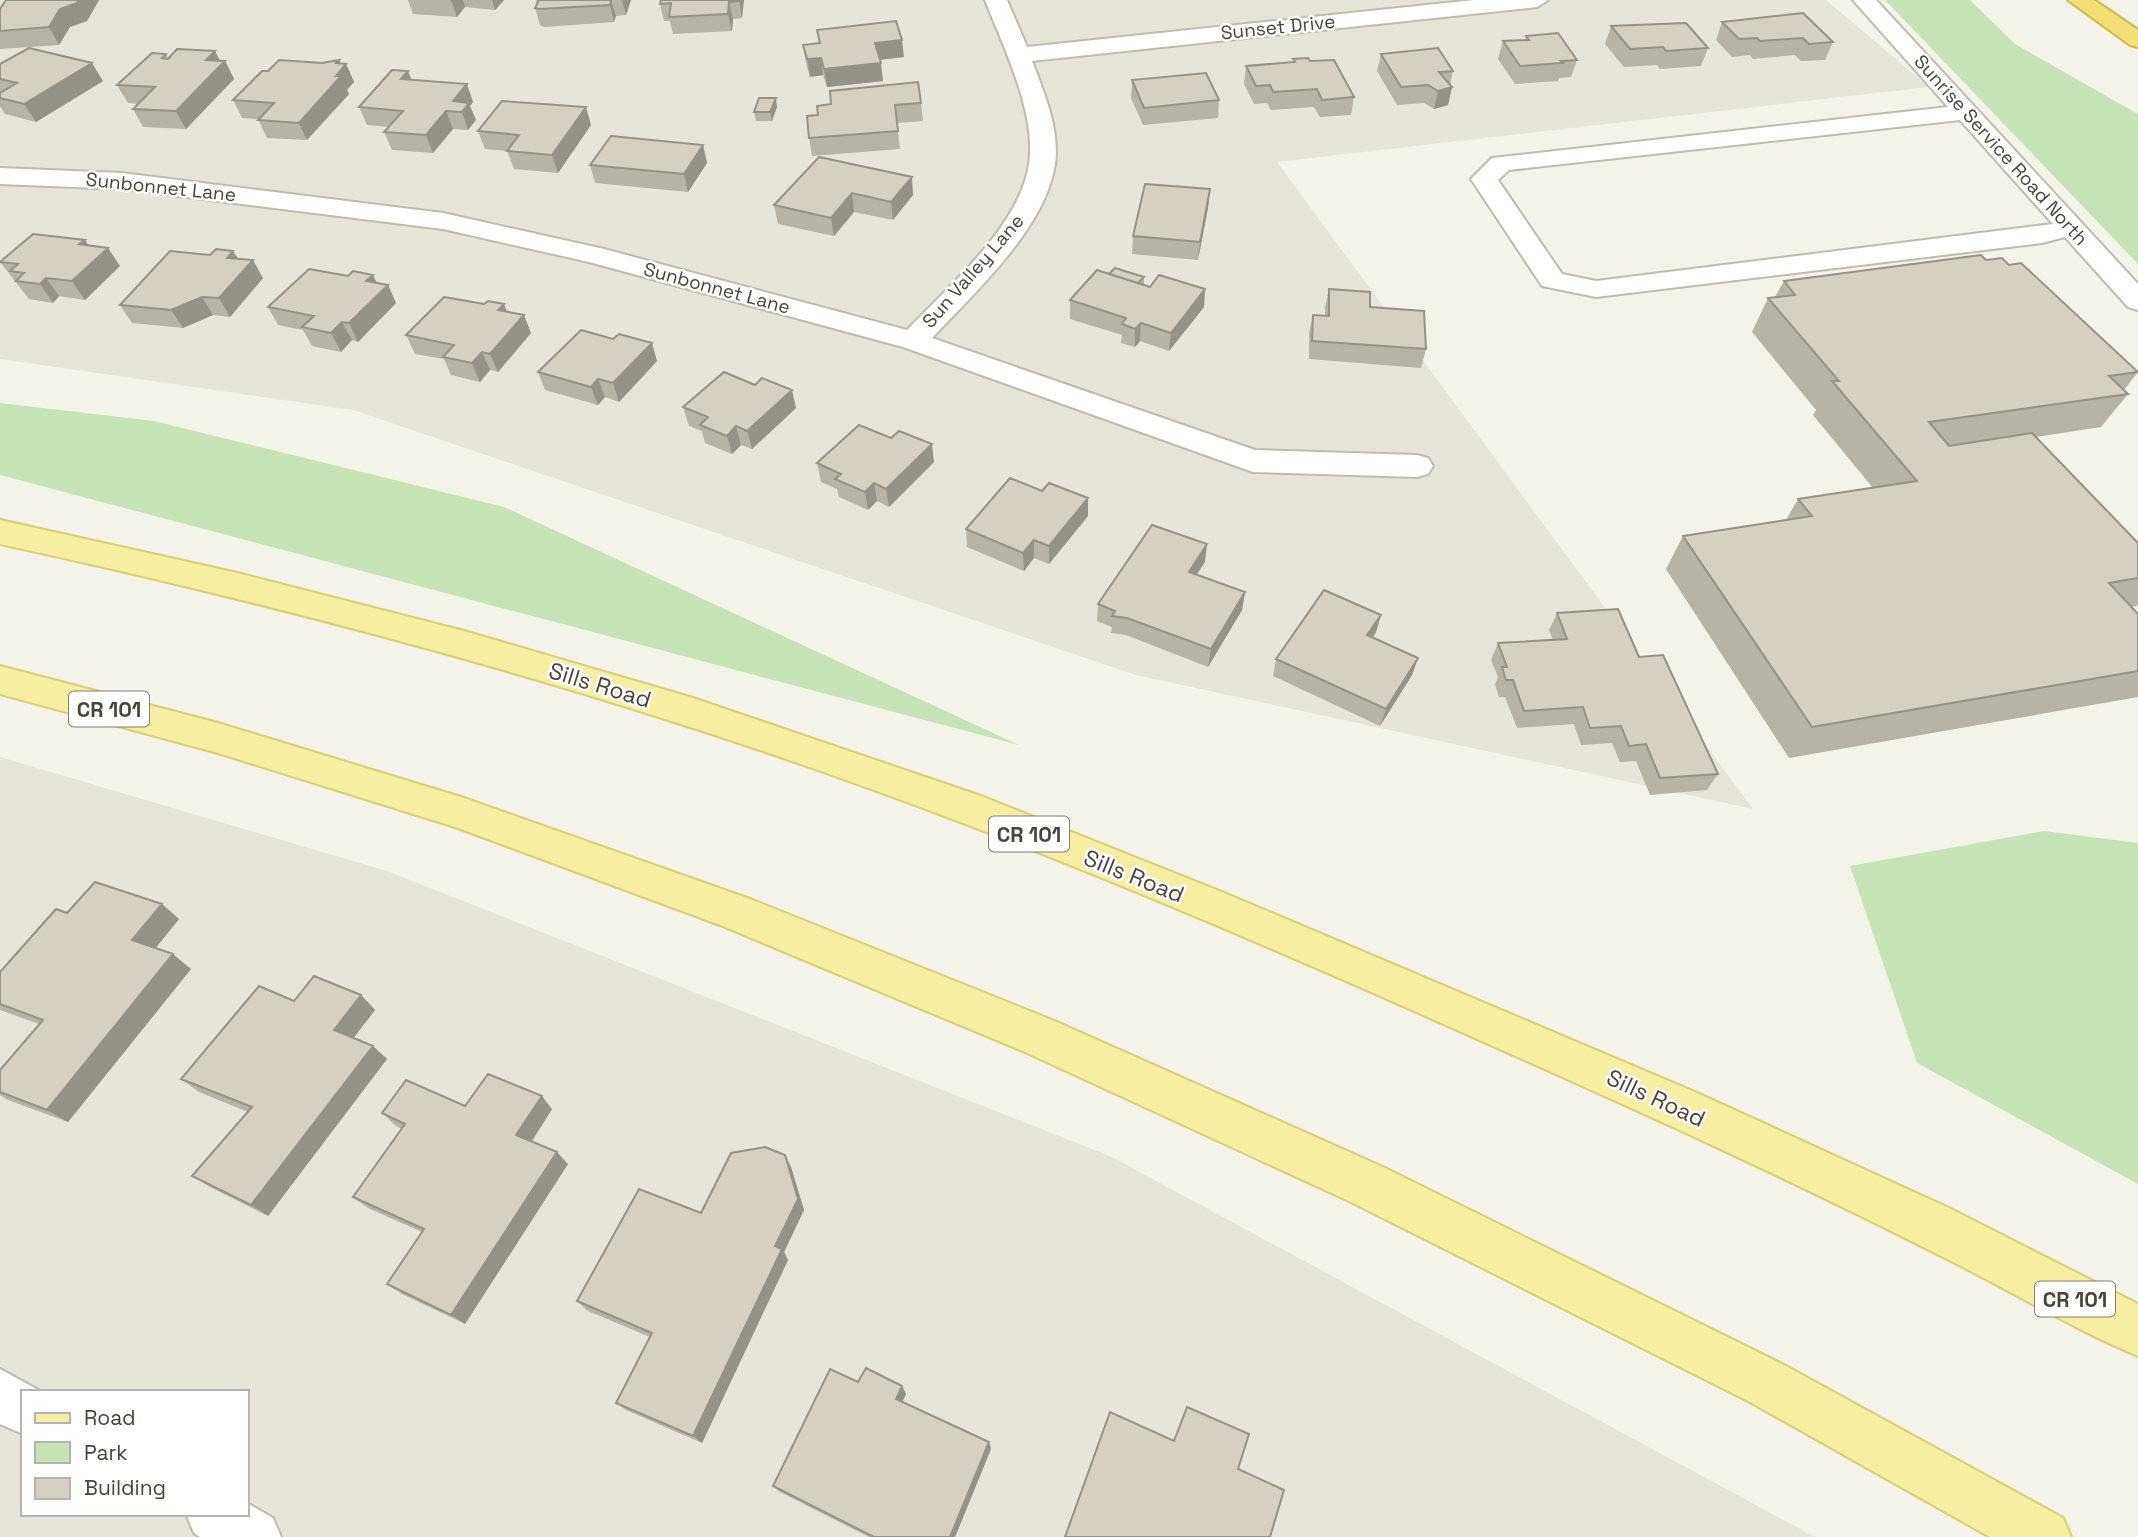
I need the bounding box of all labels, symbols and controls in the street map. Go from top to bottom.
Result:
street label: Sunset Drive [1220,9,1336,45]
street label: Sunrise Service Road North [1908,49,2094,251]
street label: Sunbonnet Lane [85,167,237,207]
street label: Sun Valley Lane [917,209,1029,333]
street label: Sunbonnet Lane [641,256,793,320]
street label: Sills Road [545,655,655,715]
road number: CR 101 [69,692,149,726]
road number: CR 101 [989,816,1069,852]
street label: Sills Road [1079,842,1189,910]
street label: Sills Road [1602,1062,1710,1134]
road number: CR 101 [2035,1282,2115,1316]
legend [21,1390,248,1516]
text: Road [84,1404,136,1431]
text: Park [84,1439,128,1466]
text: Building [84,1474,166,1501]

